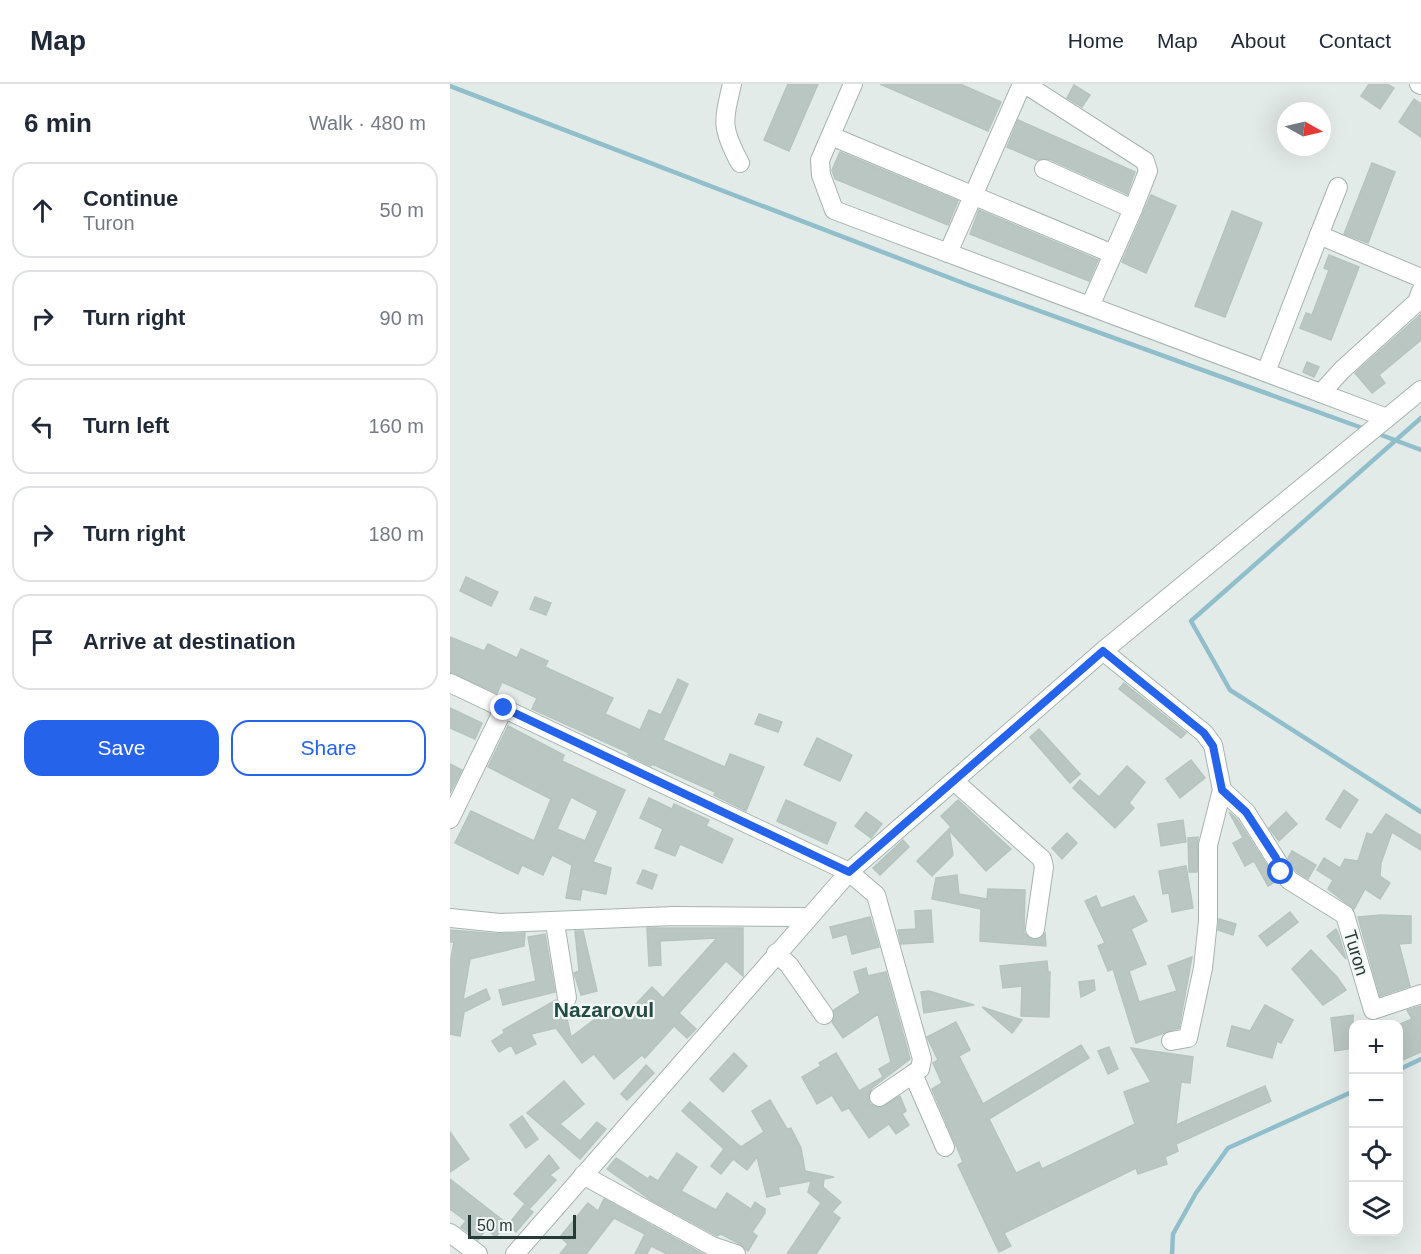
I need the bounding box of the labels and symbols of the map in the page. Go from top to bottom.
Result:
north arrow [1277,102,1331,156]
route end [490,694,516,720]
route start [1267,858,1293,884]
street label: Turon [1340,928,1372,978]
district label: Nazarovul [554,998,654,1021]
scale bar [468,1212,576,1240]

